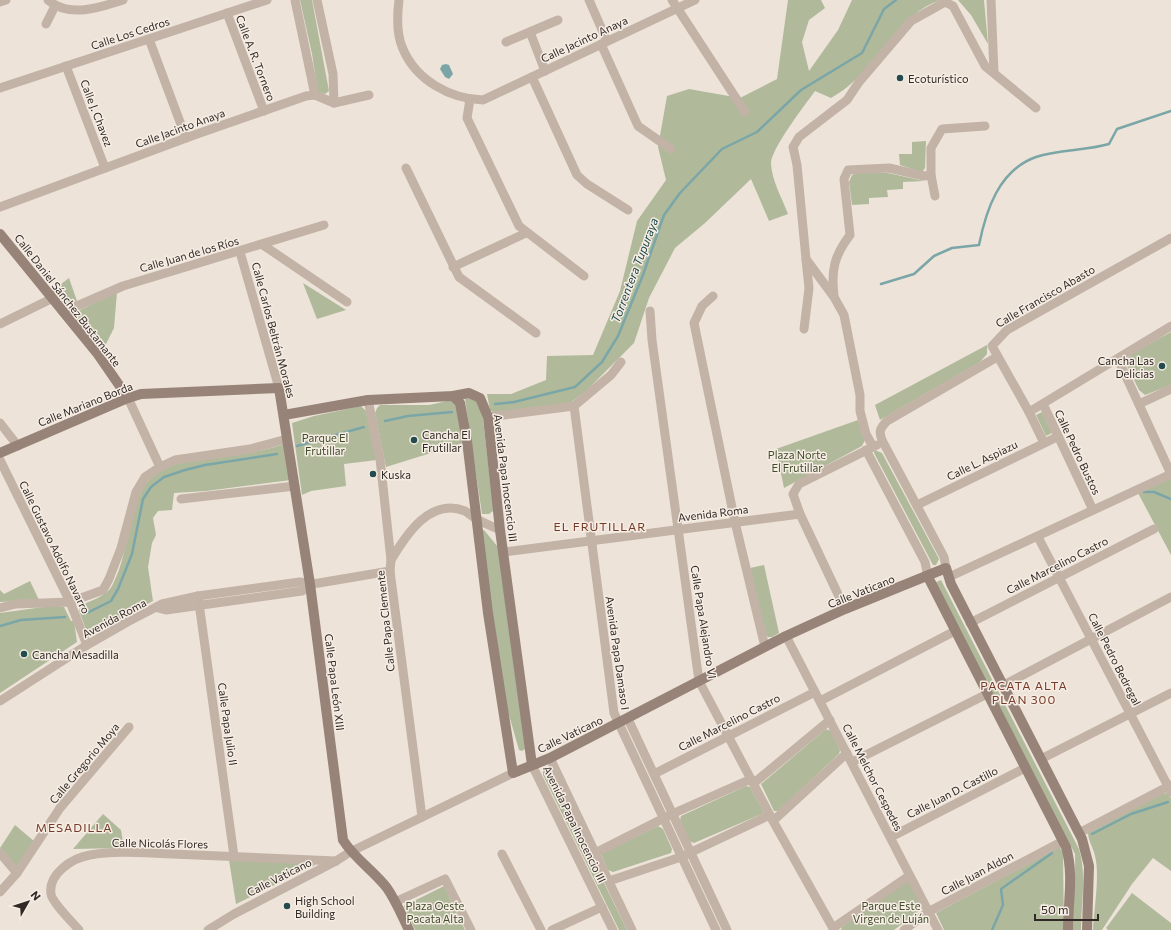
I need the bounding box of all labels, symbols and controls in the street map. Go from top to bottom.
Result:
street label: Calle A. R. Tornero [234,13,279,103]
street label: Calle Jacinto Anaya [539,13,630,66]
street label: Calle Los Cedros [89,14,171,52]
place label: Ecoturístico [908,72,969,85]
marker: Ecoturístico [895,73,905,83]
street label: Calle J. Chavez [77,78,116,149]
street label: Calle Jacinto Anaya [133,106,227,151]
water label: Torrentera Tupuraya [608,216,660,324]
street label: Calle Daniel Sánchez Bustamante [12,231,124,369]
street label: Calle Juan de los Ríos [138,234,240,275]
street label: Calle Carlos Beltrán Morales [250,261,298,399]
street label: Calle Francisco Abasto [993,262,1097,330]
place label: Cancha Las Delicias [1098,354,1154,380]
marker: Cancha Las Delicias [1157,361,1167,371]
street label: Calle Mariano Borda [36,379,134,429]
street label: Calle Pedro Bustos [1053,407,1103,497]
street label: Avenida Papa Inocencio III [492,413,520,543]
place label: Cancha El Frutillar [422,428,471,454]
park label: Parque El Frutillar [302,431,348,457]
marker: Cancha El Frutillar [409,435,419,445]
street label: Calle L. Aspiazu [945,437,1019,483]
park label: Plaza Norte El Frutillar [768,448,826,474]
place label: Kuska [381,468,411,481]
marker: Kuska [368,469,378,479]
street label: Calle Gustavo Adolfo Navarro [17,478,93,616]
street label: Avenida Roma [677,502,749,524]
district label: EL FRUTILLAR [554,519,646,533]
street label: Calle Marcelino Castro [1004,533,1110,596]
street label: Calle Papa Alejandro VI [689,564,719,680]
street label: Calle Papa Clemente [373,569,397,672]
street label: Calle Vaticano [826,572,897,610]
street label: Avenida Papa Damaso I [604,595,632,711]
street label: Avenida Roma [80,596,148,640]
street label: Calle Pedro Bedregal [1086,611,1144,707]
street label: Calle Papa León XIII [323,633,347,731]
place label: Cancha Mesadilla [32,648,119,661]
marker: Cancha Mesadilla [19,649,29,659]
district label: PACATA ALTA PLAN 300 [980,678,1068,706]
street label: Calle Papa Julio II [215,682,240,766]
street label: Calle Marcelino Castro [676,690,782,753]
street label: Calle Vaticano [535,712,605,755]
street label: Calle Gregorio Moya [46,720,122,806]
street label: Calle Melchor Cespedes [840,721,906,833]
street label: Avenida Papa Inocencio III [541,763,609,885]
street label: Calle Juan D. Castillo [904,763,1001,822]
district label: MESADILLA [35,820,113,834]
street label: Calle Nicolás Flores [112,836,208,850]
street label: Calle Juan Aldon [939,849,1016,898]
street label: Calle Vaticano [244,855,314,899]
north arrow [8,882,48,922]
text: N [29,888,44,903]
place label: High School Building [295,894,355,920]
scale bar [1035,896,1098,922]
park label: Plaza Oeste Pacata Alta [406,899,465,925]
park label: Parque Este Virgen de Luján [853,899,929,925]
marker: High School Building [282,901,292,911]
text: 50 m [1041,902,1069,916]

